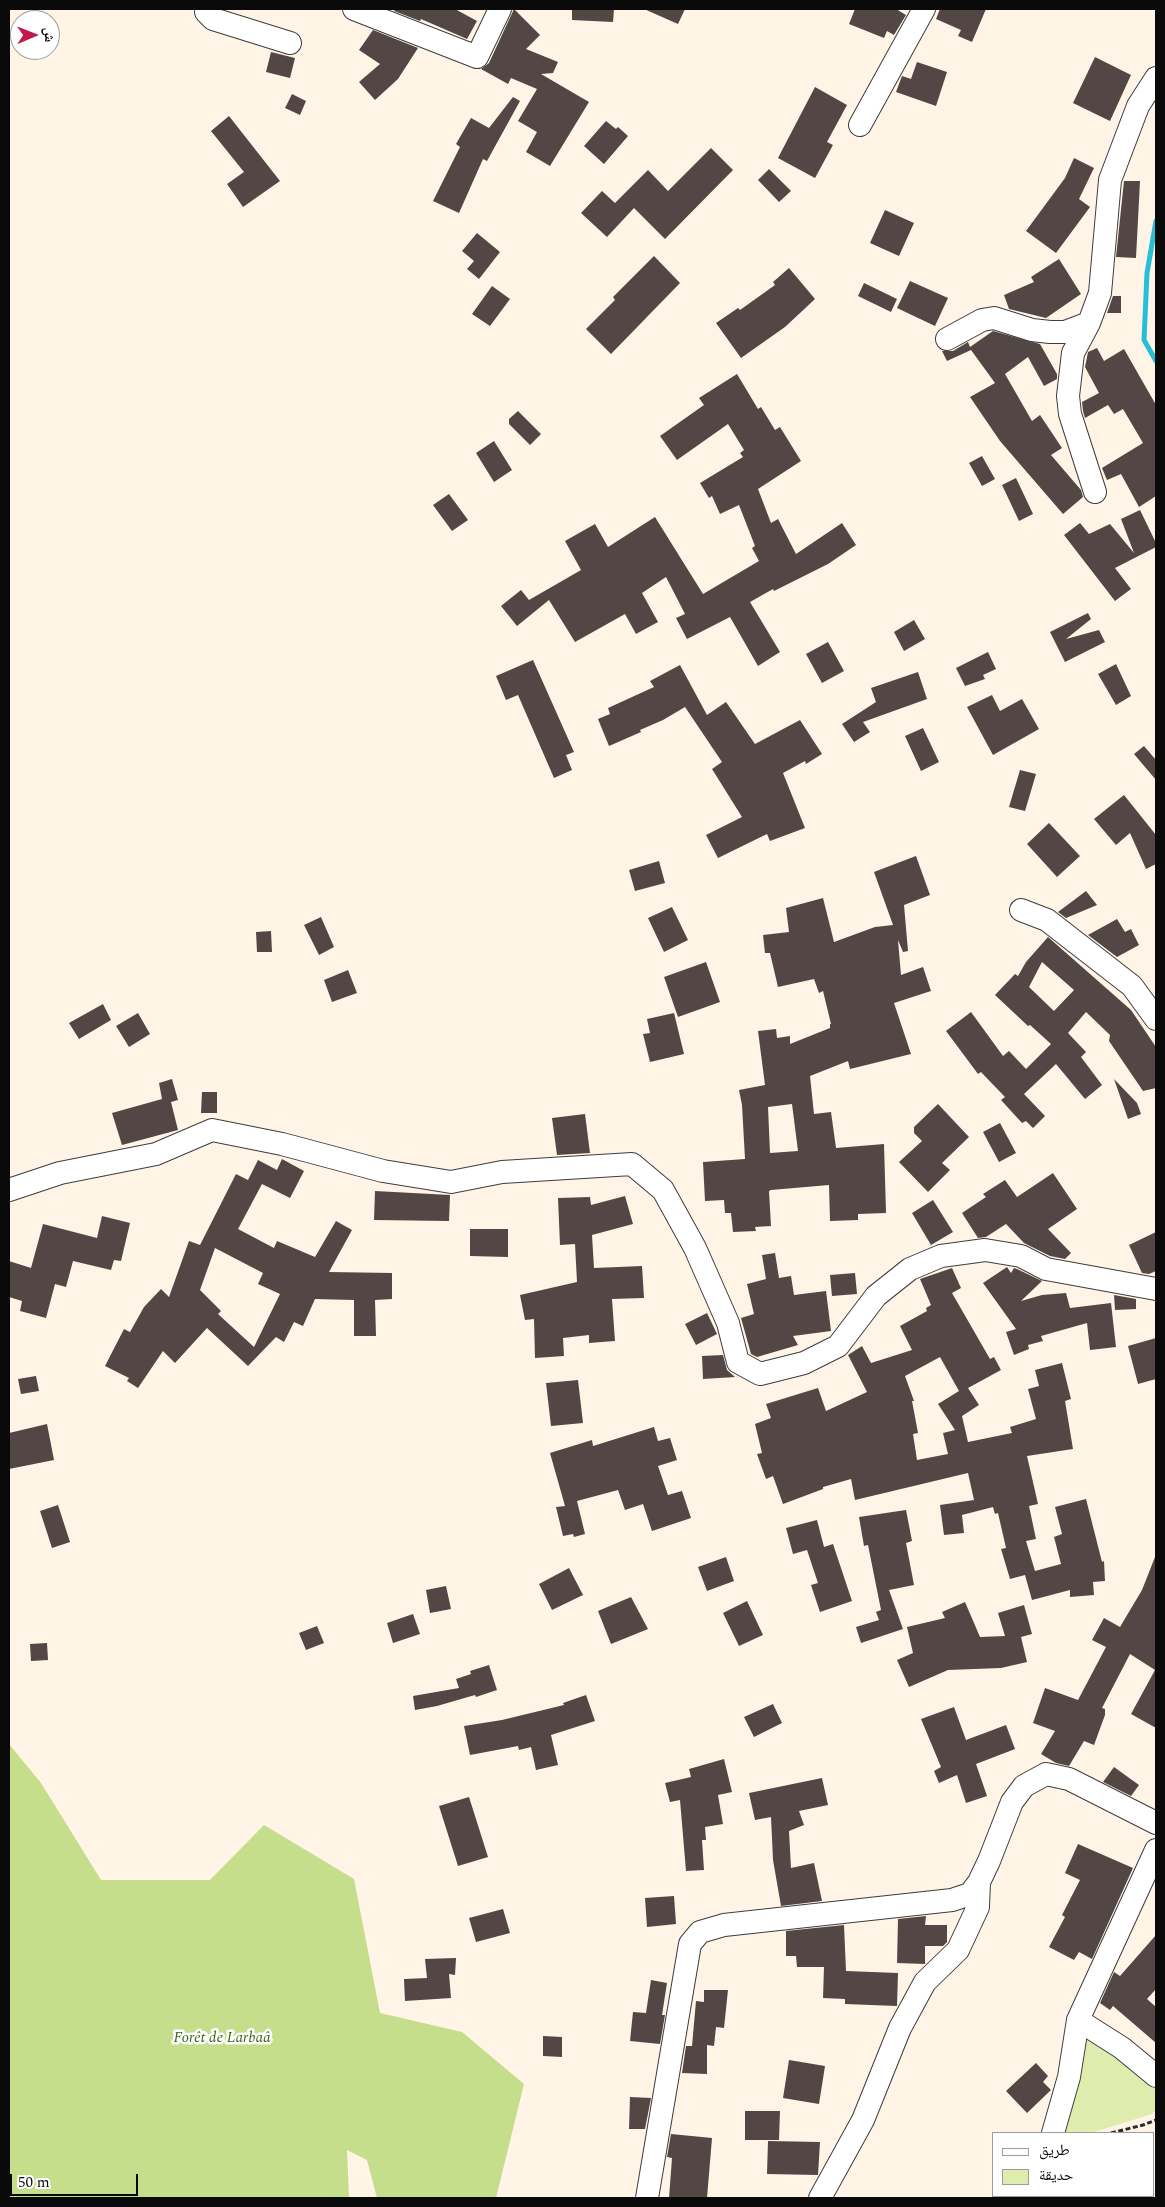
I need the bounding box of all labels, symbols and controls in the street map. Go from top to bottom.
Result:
north arrow [10,10,60,60]
text: ش [39,27,60,42]
park label: Forêt de Larbaâ [173,2030,271,2048]
legend [992,2132,1155,2197]
text: طريق [1039,2139,1070,2162]
scale bar [12,2164,140,2196]
text: حديقة [1039,2164,1073,2187]
text: 50 m [18,2171,50,2194]

